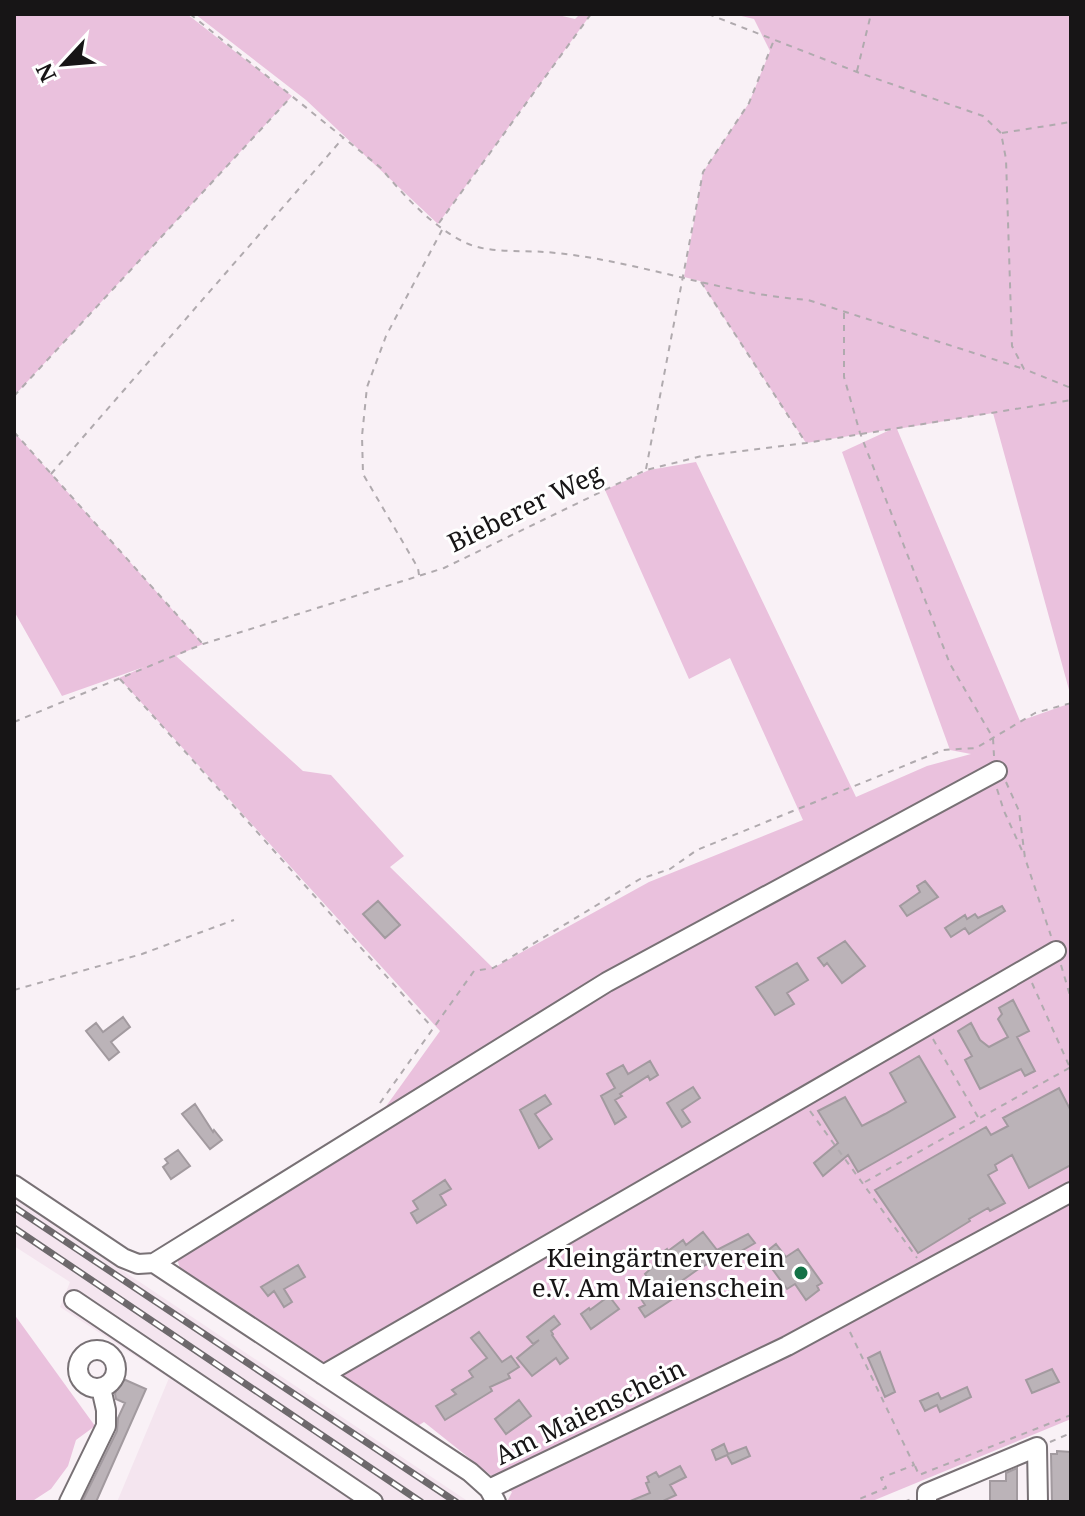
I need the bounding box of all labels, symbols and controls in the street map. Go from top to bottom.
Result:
north arrow [24,24,104,104]
text: N [28,59,62,88]
street label: Bieberer Weg [441,454,608,560]
place label: Kleingärtnerverein e.V. Am Maienschein [532,1239,785,1305]
marker: Kleingärtnerverein e.V. Am Maienschein [792,1264,810,1282]
street label: Am Maienschein [488,1349,691,1473]

